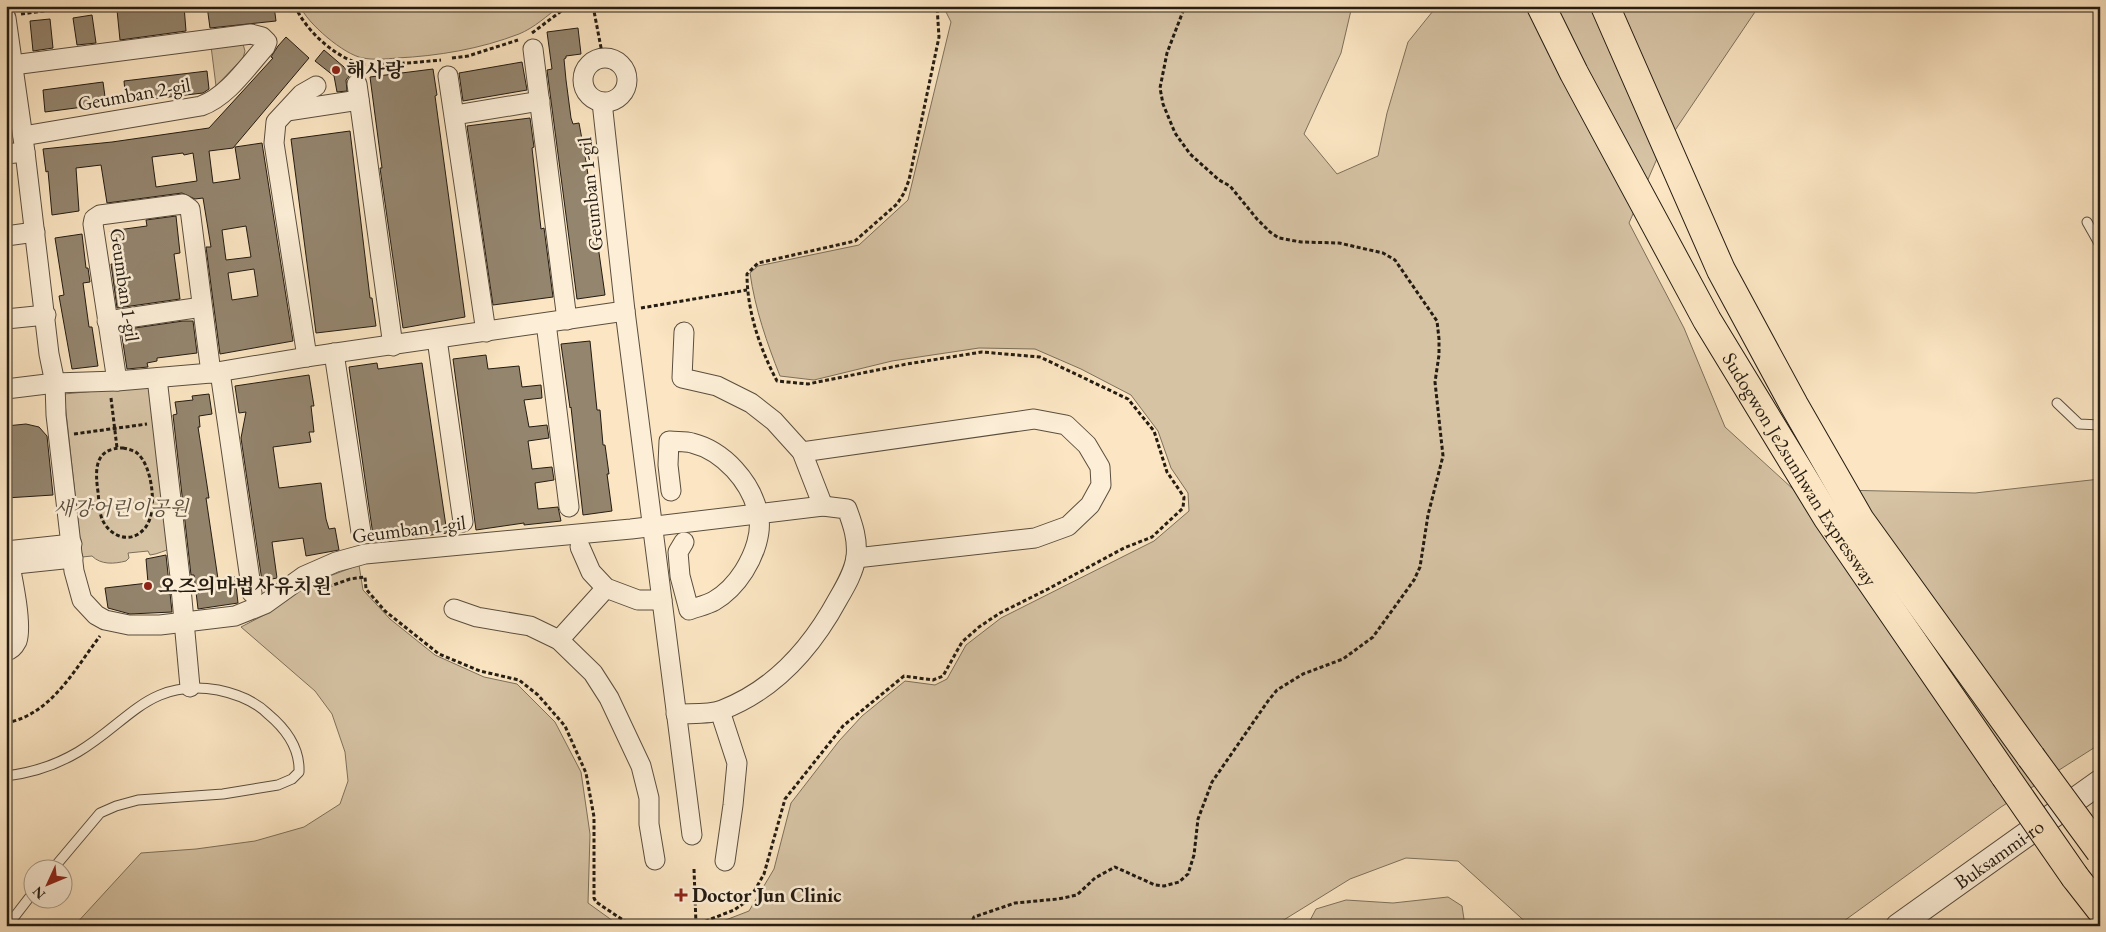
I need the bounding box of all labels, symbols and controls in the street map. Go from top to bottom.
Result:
place label: 해사랑 [346,57,405,83]
marker: 해사랑 [330,64,342,76]
street label: Geumban 2-gil [75,71,193,117]
street label: Geumban 1-gil [571,136,609,252]
street label: Geumban 1-gil [104,227,146,344]
street label: Sudogwon Je2sunhwan Expressway [1717,347,1884,591]
park label: 새강어린이공원 [53,495,190,521]
street label: Geumban 1-gil [351,509,468,549]
place label: 오즈의마법사유치원 [158,573,332,599]
marker: 오즈의마법사유치원 [142,580,154,592]
street label: Buksammi-ro [1949,813,2049,895]
north arrow [22,860,72,910]
text: N [28,882,49,903]
place label: Doctor Jun Clinic [692,882,841,908]
marker: Doctor Jun Clinic [674,888,688,902]

